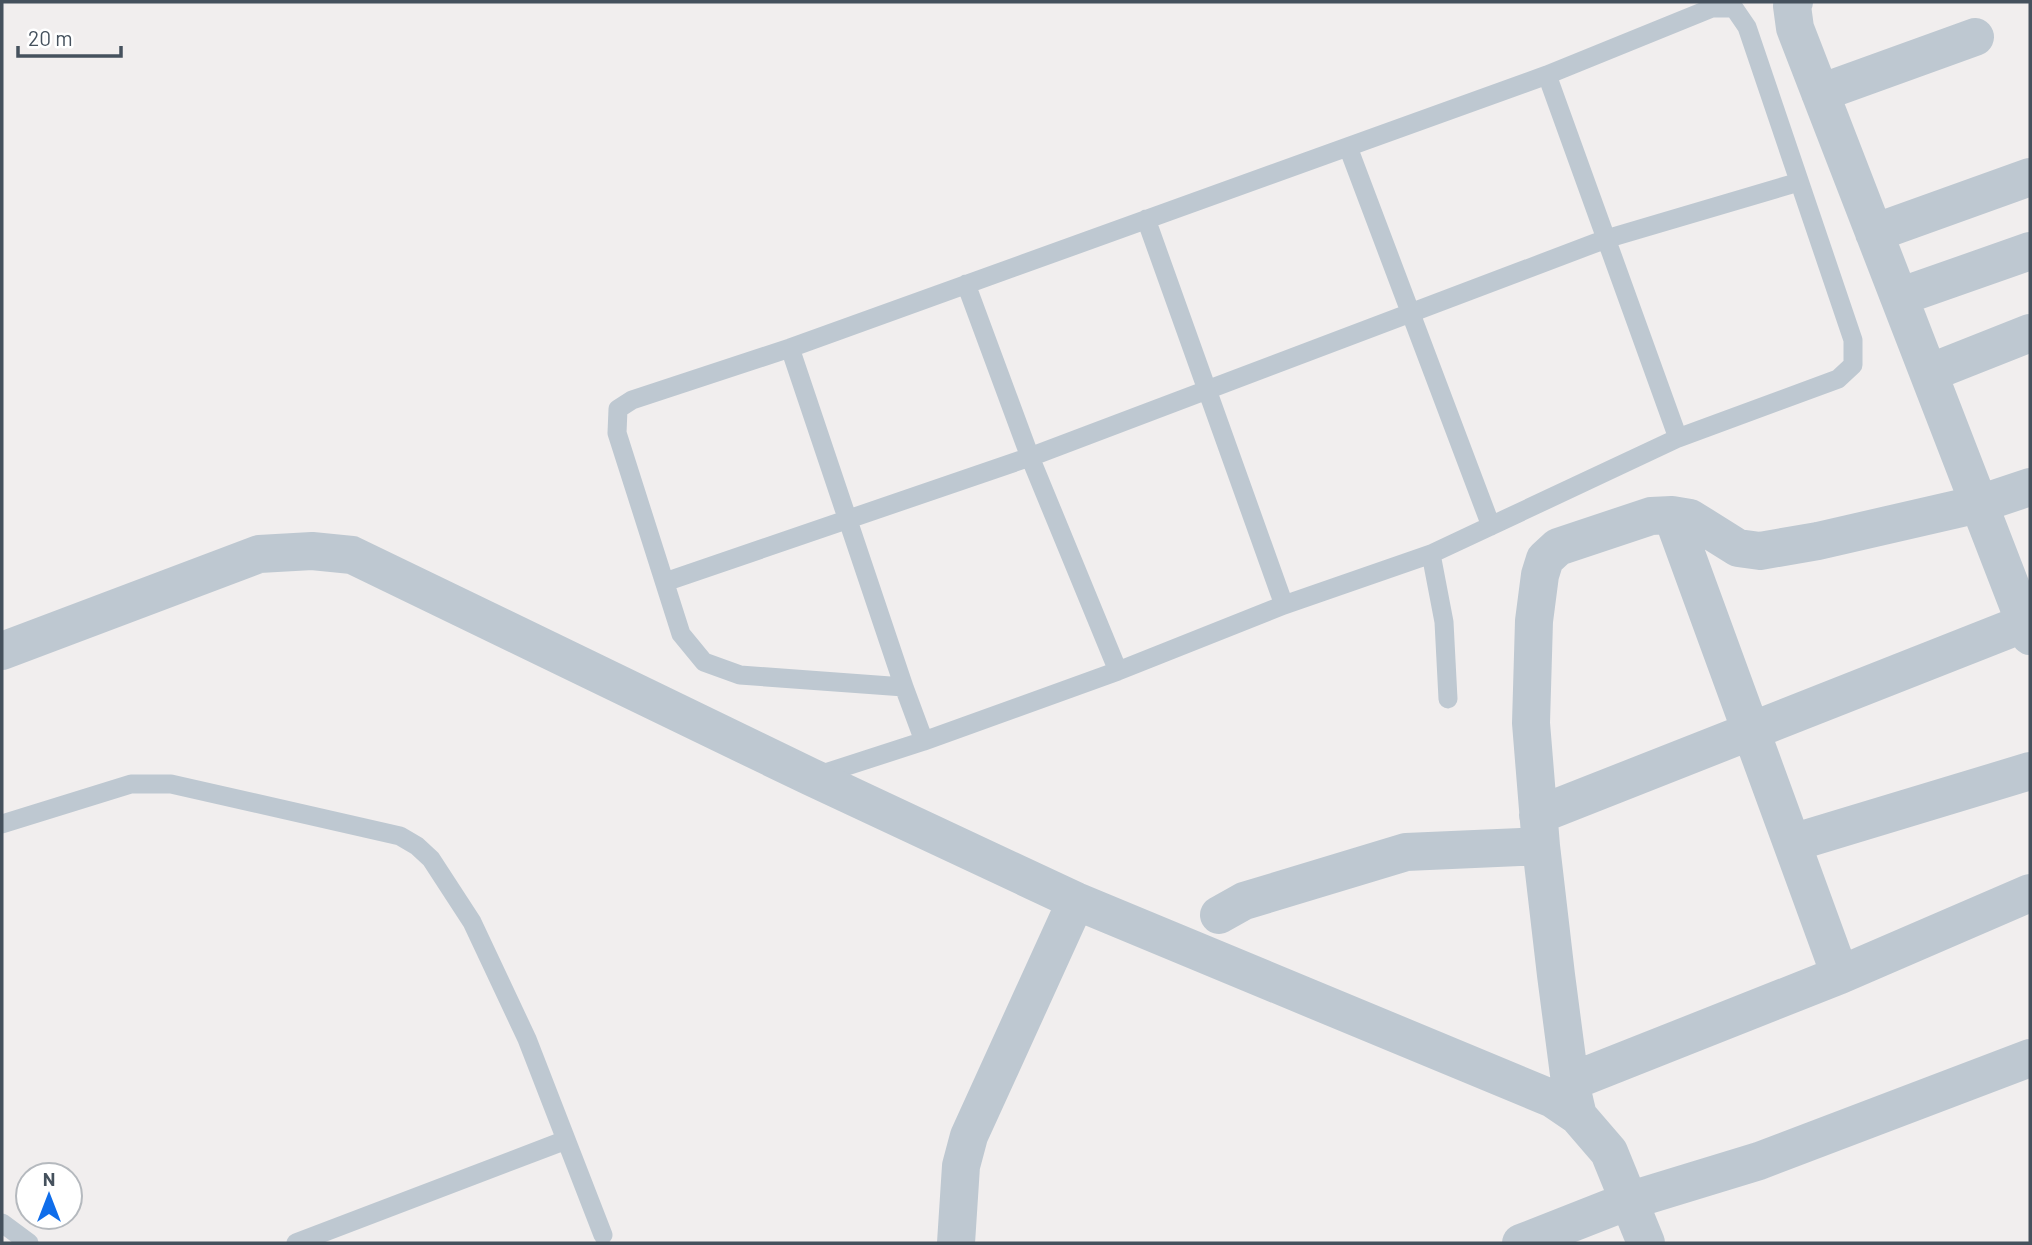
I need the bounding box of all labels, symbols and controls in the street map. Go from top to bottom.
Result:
scale bar [18,14,121,58]
text: 20 m [28,25,73,50]
north arrow [14,1161,84,1231]
text: N [43,1167,55,1190]

